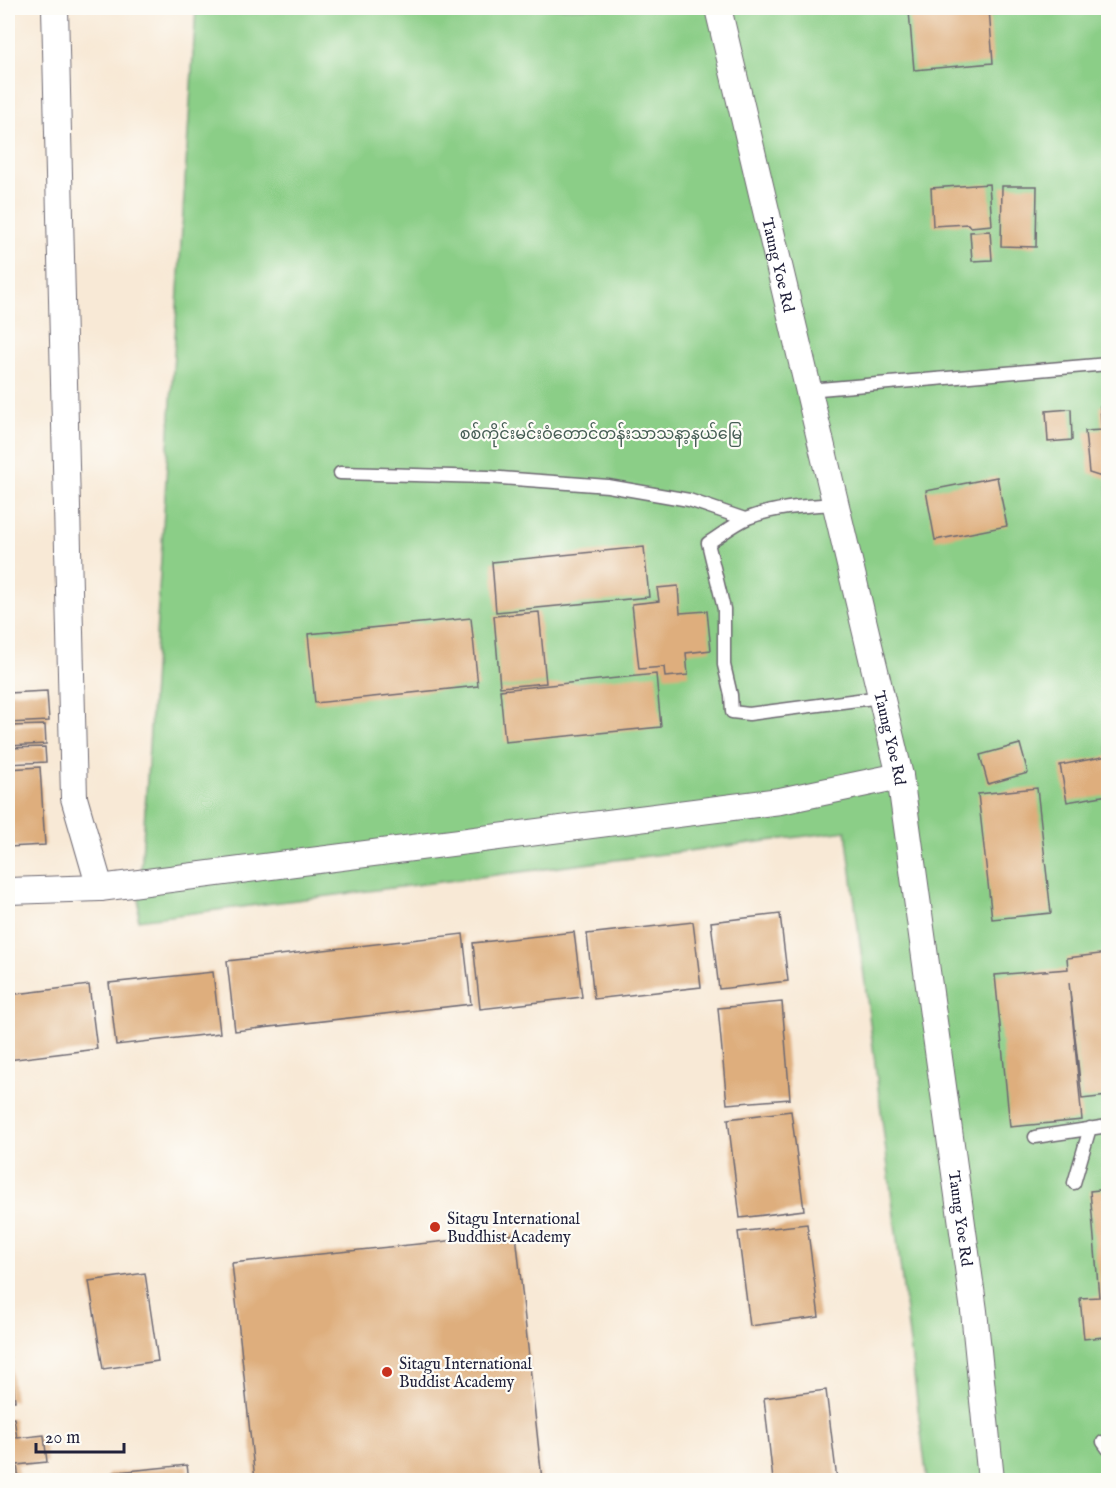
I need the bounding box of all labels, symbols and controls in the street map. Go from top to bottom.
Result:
street label: Taung Yoe Rd [756,216,798,315]
park label: စစ်ကိုင်းမင်းဝံတောင်တန်းသာသနာ့နယ်မြေ [460,422,742,448]
street label: Taung Yoe Rd [868,689,909,787]
street label: Taung Yoe Rd [943,1170,976,1268]
place label: Sitagu International Buddhist Academy [447,1210,581,1248]
marker: Sitagu International Buddhist Academy [428,1220,442,1234]
place label: Sitagu International Buddist Academy [399,1355,533,1393]
marker: Sitagu International Buddist Academy [380,1365,394,1379]
scale bar [36,1416,124,1454]
text: 20 m [45,1427,80,1450]

